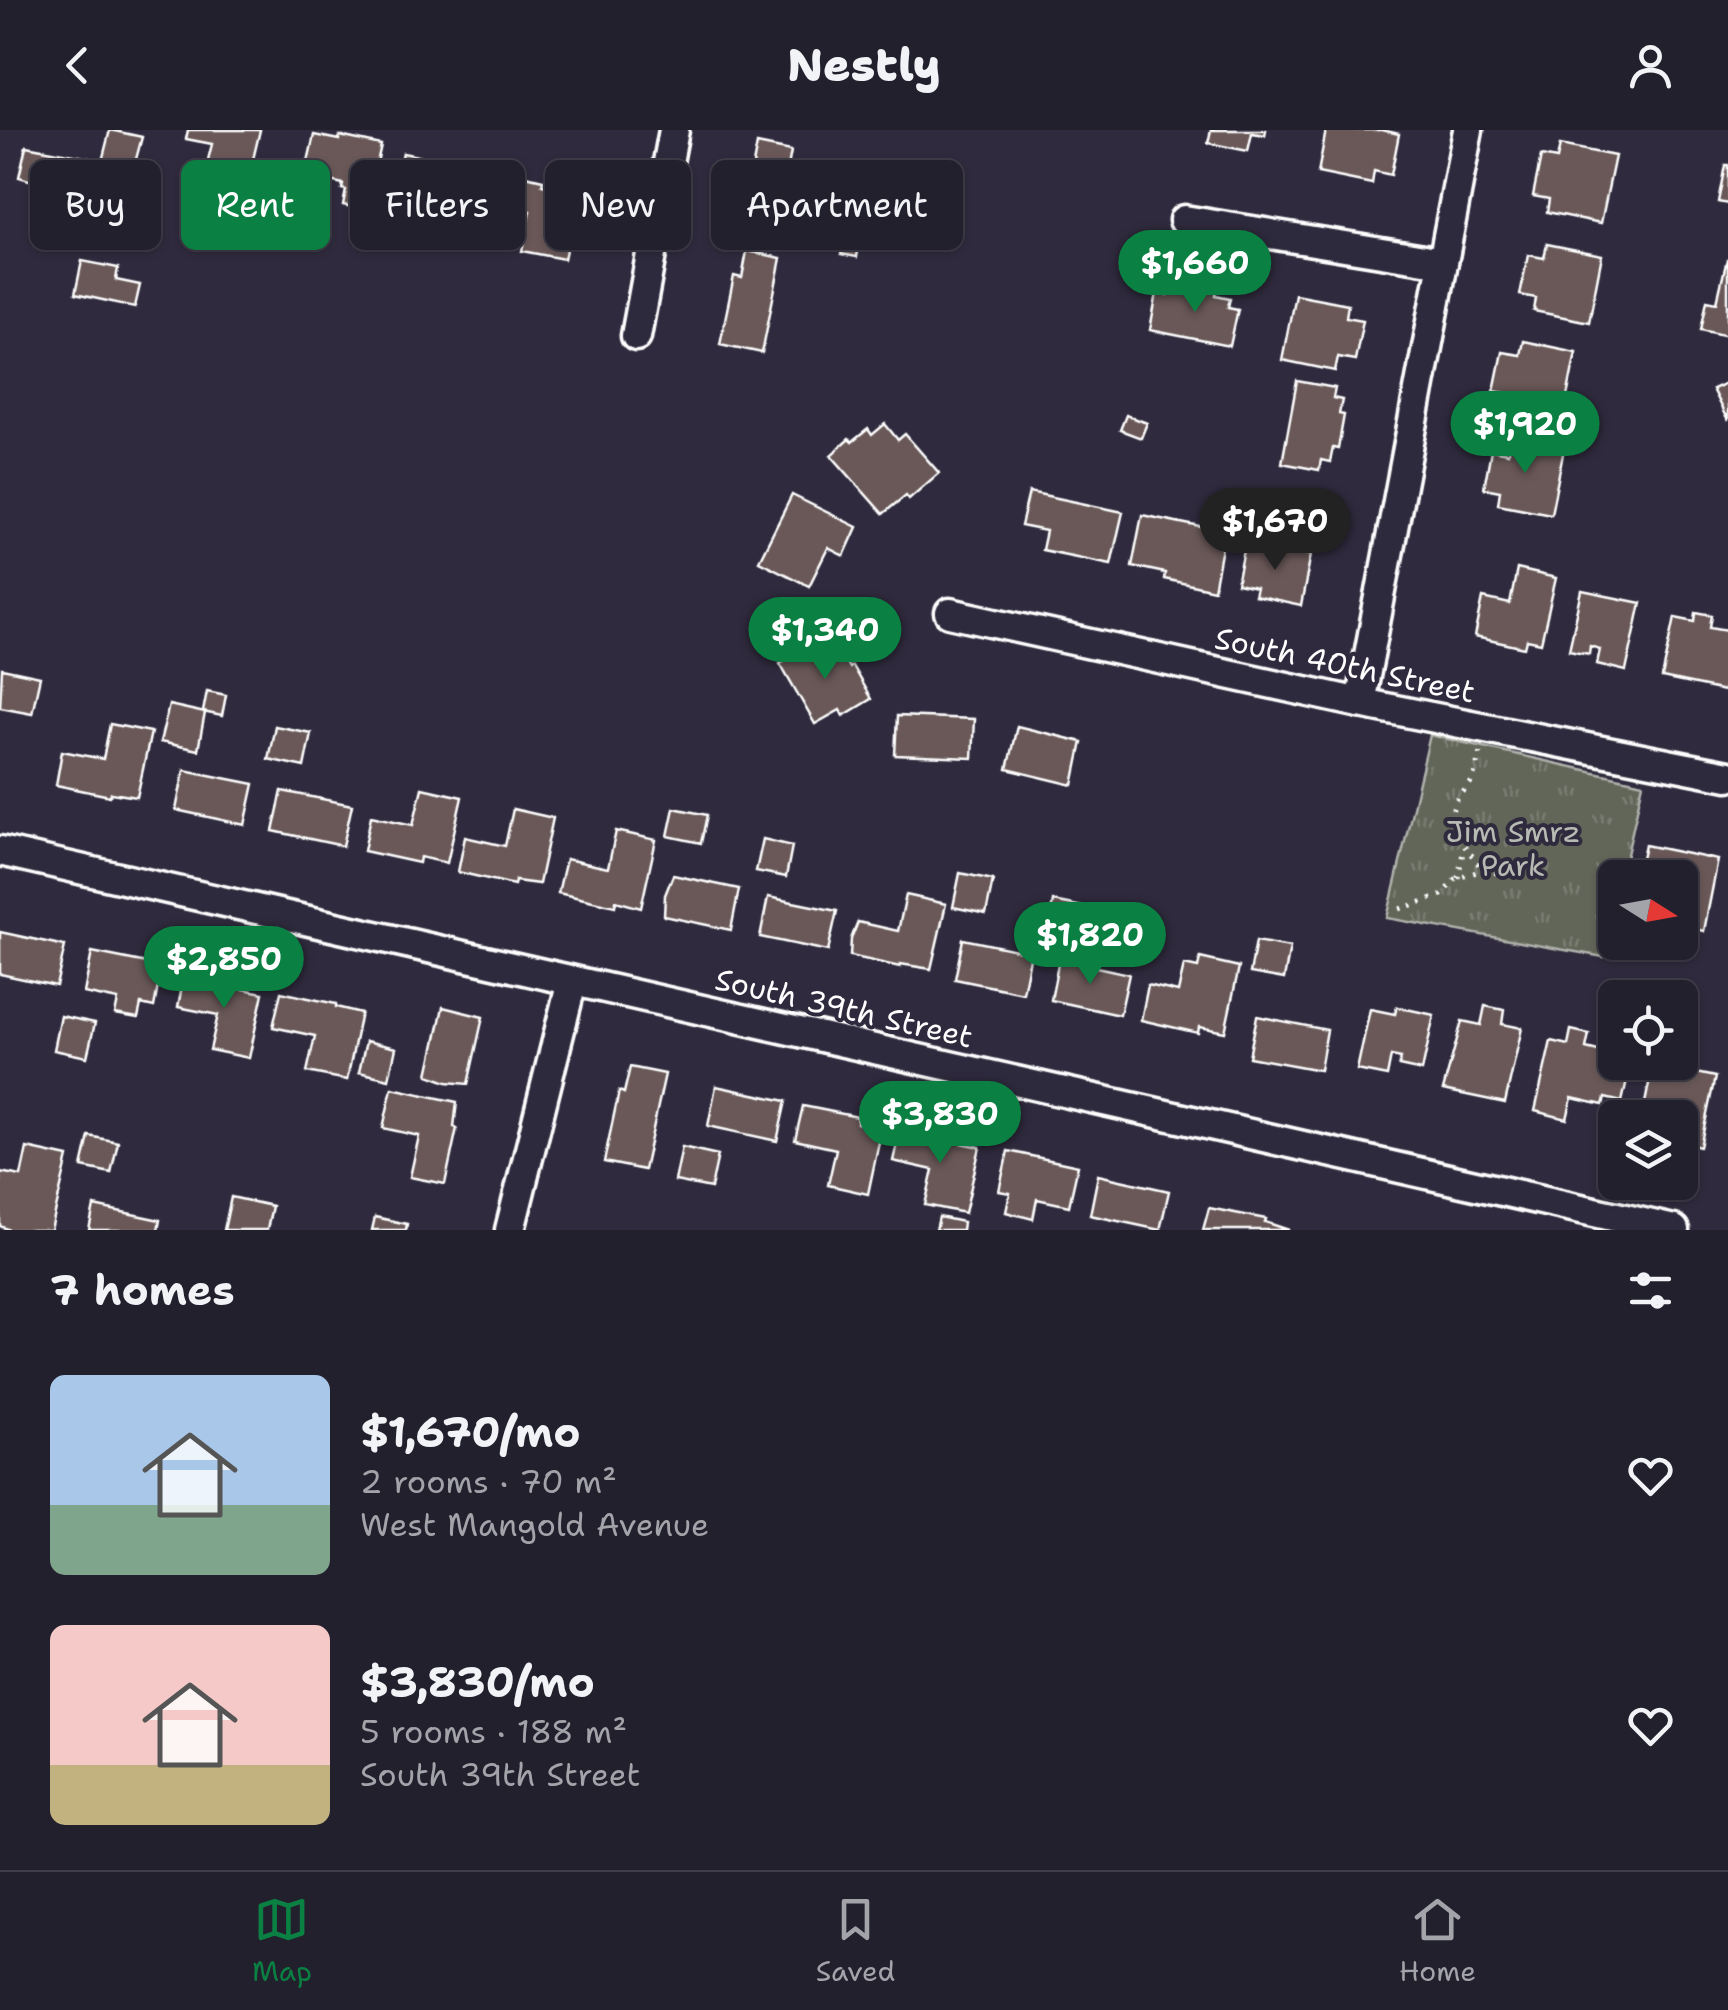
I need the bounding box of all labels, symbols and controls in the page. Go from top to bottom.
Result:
text: Nestly [787,35,941,95]
icon: back [50,38,105,93]
icon: person [1623,38,1678,93]
chip: Buy [30,160,161,250]
chip: Rent [181,160,330,250]
chip: Filters [350,160,525,250]
chip: New [545,160,691,250]
chip: Apartment [711,160,963,250]
pin: $1,660 [1114,230,1276,315]
text: $1,660 [1140,241,1250,284]
pin: $1,920 [1444,391,1606,476]
text: $1,920 [1473,402,1577,445]
pin: $1,670 [1194,488,1356,573]
text: $1,670 [1221,499,1329,542]
pin: $1,340 [744,597,906,682]
text: $1,340 [770,608,880,651]
street label: South 40th Street [1211,617,1479,713]
park label: Jim Smrz Park [1446,811,1580,886]
north arrow [1598,860,1698,960]
map controls [1598,860,1698,1200]
pin: $1,820 [1009,902,1171,987]
text: $1,820 [1036,913,1144,956]
pin: $2,850 [143,926,305,1011]
text: $2,850 [166,937,282,980]
street label: South 39th Street [711,958,977,1058]
button: locate [1598,980,1698,1080]
pin: $3,830 [859,1081,1021,1166]
text: $3,830 [881,1092,999,1135]
button: layers [1598,1100,1698,1200]
text: 7 homes [50,1262,235,1318]
icon: filters [1623,1263,1678,1318]
text: $1,670/mo [360,1404,581,1460]
icon: home [130,1415,250,1535]
icon: heart [1623,1448,1678,1503]
text: 2 rooms · 70 m² [360,1460,617,1503]
text: West Mangold Avenue [360,1503,709,1546]
text: $3,830/mo [360,1654,595,1710]
icon: home [130,1665,250,1785]
icon: heart [1623,1698,1678,1753]
text: 5 rooms · 188 m² [360,1710,627,1753]
text: South 39th Street [360,1753,641,1796]
tab: Map [252,1892,312,1990]
tab: Saved [816,1892,895,1990]
tab: Home [1399,1892,1476,1990]

